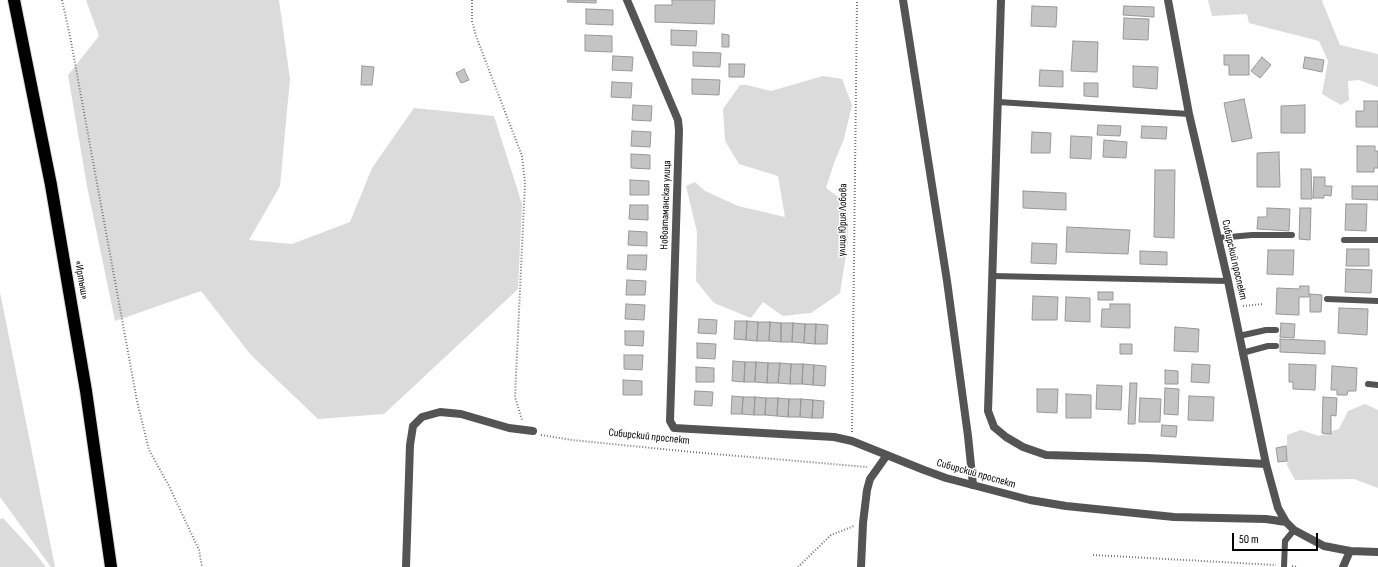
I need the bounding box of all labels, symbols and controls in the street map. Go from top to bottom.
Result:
street label: Новоатаманская улица [658,160,674,250]
street label: улица Юрия Лобова [836,183,850,257]
street label: Сибирский проспект [1218,219,1250,301]
street label: «Иртыш» [71,260,91,300]
street label: Сибирский проспект [608,426,690,448]
street label: Сибирский проспект [935,456,1017,492]
scale bar [1234,525,1320,551]
text: 50 m [1239,532,1259,547]

